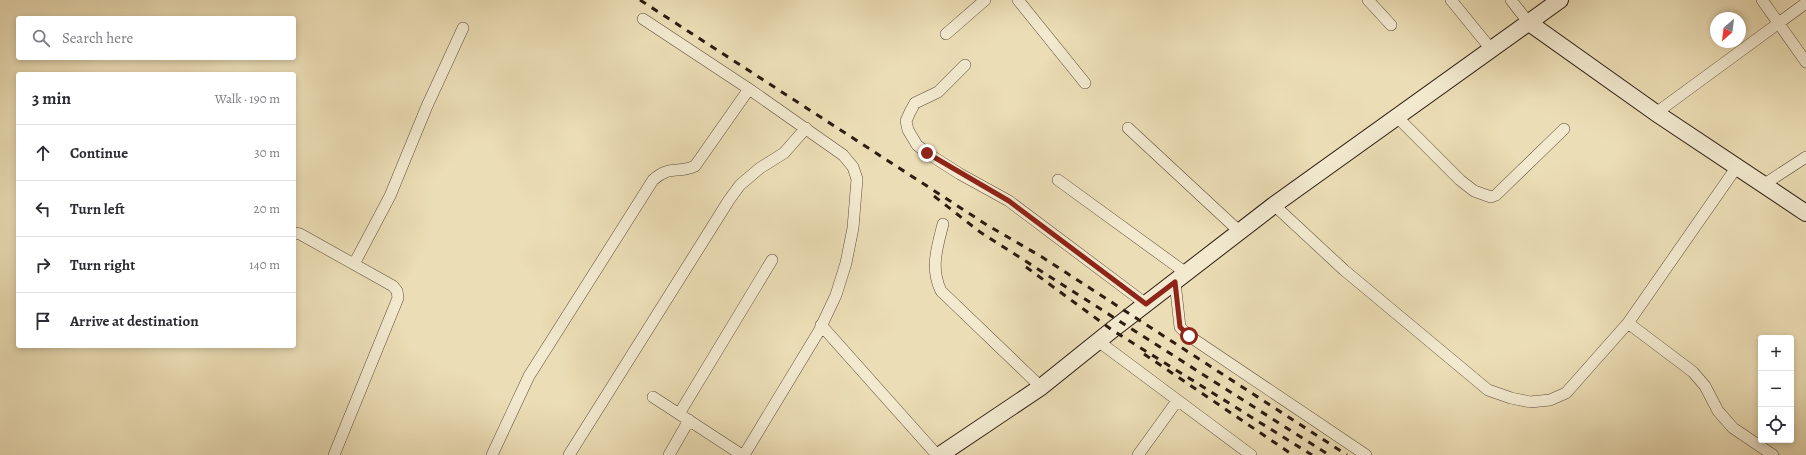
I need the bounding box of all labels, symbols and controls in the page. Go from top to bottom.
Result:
north arrow [1710,12,1746,48]
search box [16,16,296,60]
icon: search [30,27,52,49]
text: Search here [62,28,133,48]
text: 3 min [32,87,71,110]
text: Walk · 190 m [215,90,280,107]
icon: ahead [32,142,54,164]
text: Continue [70,143,128,163]
text: 30 m [254,144,280,161]
route end [918,144,936,162]
icon: left [32,198,54,220]
text: Turn left [70,199,125,219]
text: 20 m [254,200,280,217]
icon: right [32,254,54,276]
text: Turn right [70,255,135,275]
text: 140 m [249,256,280,273]
icon: arrive [32,310,54,332]
text: Arrive at destination [70,311,199,331]
route start [1180,327,1198,345]
map controls [1758,335,1794,443]
button: + [1758,335,1794,371]
button: − [1758,371,1794,407]
button: locate [1758,407,1794,443]

